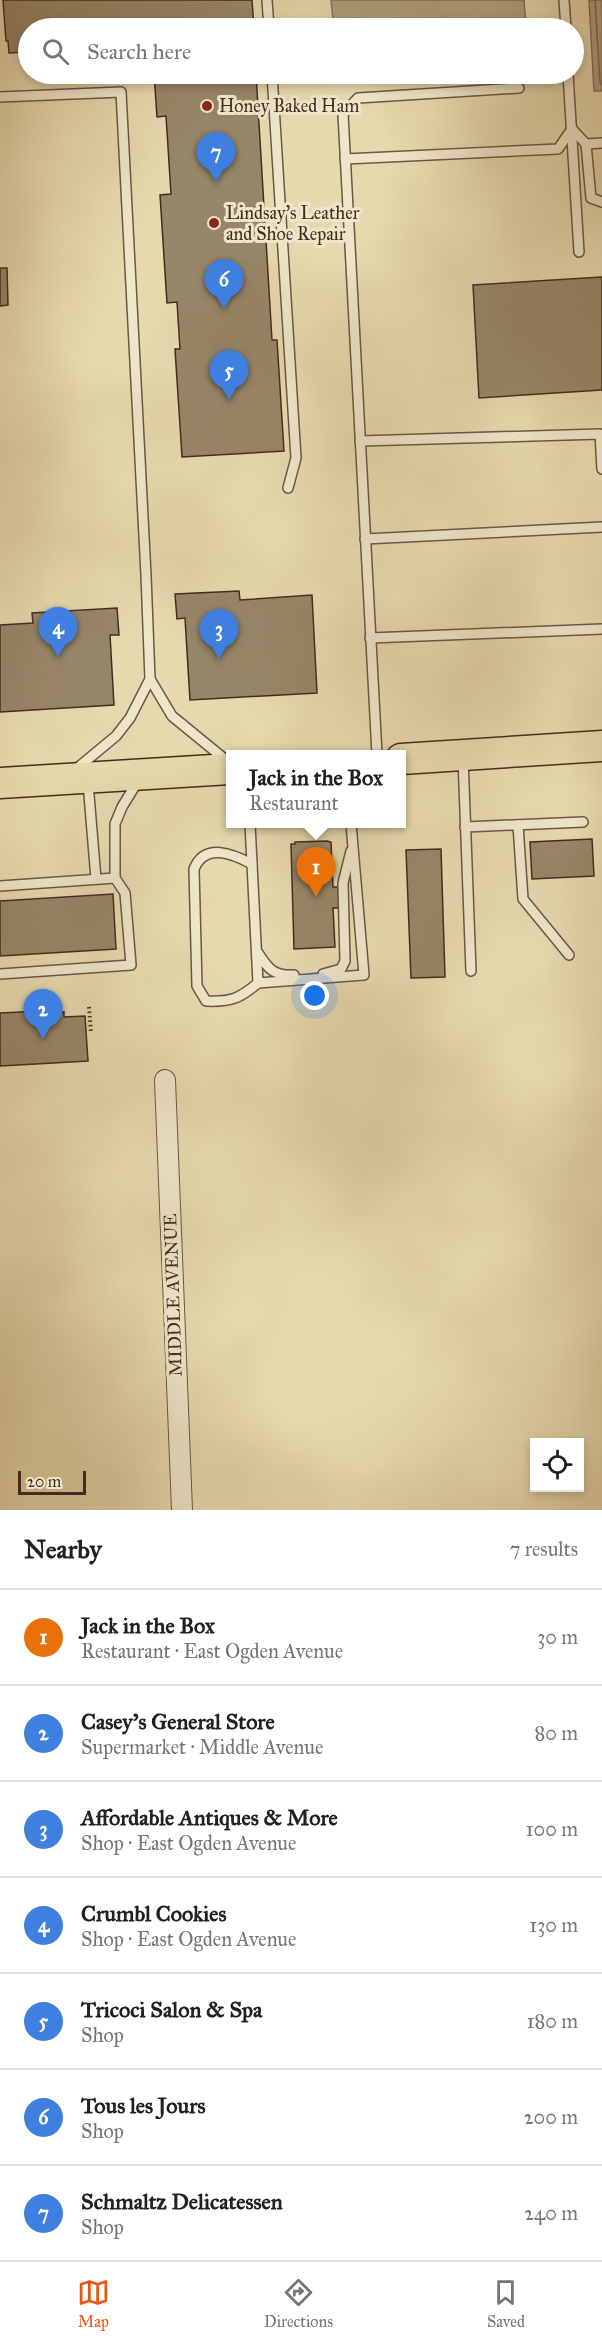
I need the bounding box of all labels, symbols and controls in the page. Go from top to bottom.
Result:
search box [18,18,584,84]
icon: search [39,35,72,68]
text: Search here [87,38,191,65]
place label: Honey Baked Ham [219,95,359,117]
marker: Honey Baked Ham [200,99,214,113]
pin: 7 [196,132,236,182]
place label: Lindsay's Leather and Shoe Repair [226,202,360,245]
marker: Lindsay's Leather and Shoe Repair [207,216,221,230]
pin: 6 [204,260,244,309]
pin: 5 [210,350,248,400]
pin: 4 [38,608,78,657]
pin: 3 [200,610,238,659]
popup [226,750,406,828]
text: Jack in the Box [249,764,383,791]
text: Restaurant [249,791,339,815]
pin: 1 [296,848,336,897]
your location [300,981,329,1010]
pin: 2 [24,990,63,1039]
street label: MIDDLE AVENUE [159,1213,187,1377]
map controls [530,1438,584,1492]
button: locate [530,1438,584,1492]
scale bar [18,1468,86,1496]
text: 20 m [27,1472,61,1491]
text: Nearby [24,1533,102,1565]
text: 7 results [510,1537,578,1561]
text: Jack in the Box [81,1612,215,1639]
text: 1 [40,1625,47,1649]
text: 30 m [537,1625,578,1649]
text: Restaurant · East Ogden Avenue [81,1639,343,1663]
text: Casey's General Store [81,1708,275,1735]
text: 2 [39,1721,48,1745]
text: 80 m [535,1721,578,1745]
text: Supermarket · Middle Avenue [81,1735,323,1759]
text: Affordable Antiques & More [81,1804,338,1831]
text: 3 [40,1817,48,1841]
text: 100 m [526,1817,578,1841]
text: Shop · East Ogden Avenue [81,1831,296,1855]
text: Crumbl Cookies [81,1900,226,1927]
text: 4 [38,1913,49,1937]
text: 130 m [529,1913,578,1937]
text: Shop · East Ogden Avenue [81,1927,296,1951]
text: Tricoci Salon & Spa [81,1996,262,2023]
text: 5 [39,2009,48,2033]
text: 180 m [527,2009,578,2033]
text: Shop [81,2023,124,2047]
text: Tous les Jours [81,2092,205,2119]
text: 6 [38,2105,49,2129]
text: 200 m [524,2105,578,2129]
text: Shop [81,2119,124,2143]
text: Schmaltz Delicatessen [81,2188,283,2215]
text: 7 [38,2201,49,2225]
text: 240 m [524,2201,578,2225]
text: Shop [81,2215,124,2239]
tab: Map [77,2276,110,2331]
tab: Directions [264,2276,333,2331]
tab: Saved [487,2276,525,2331]

